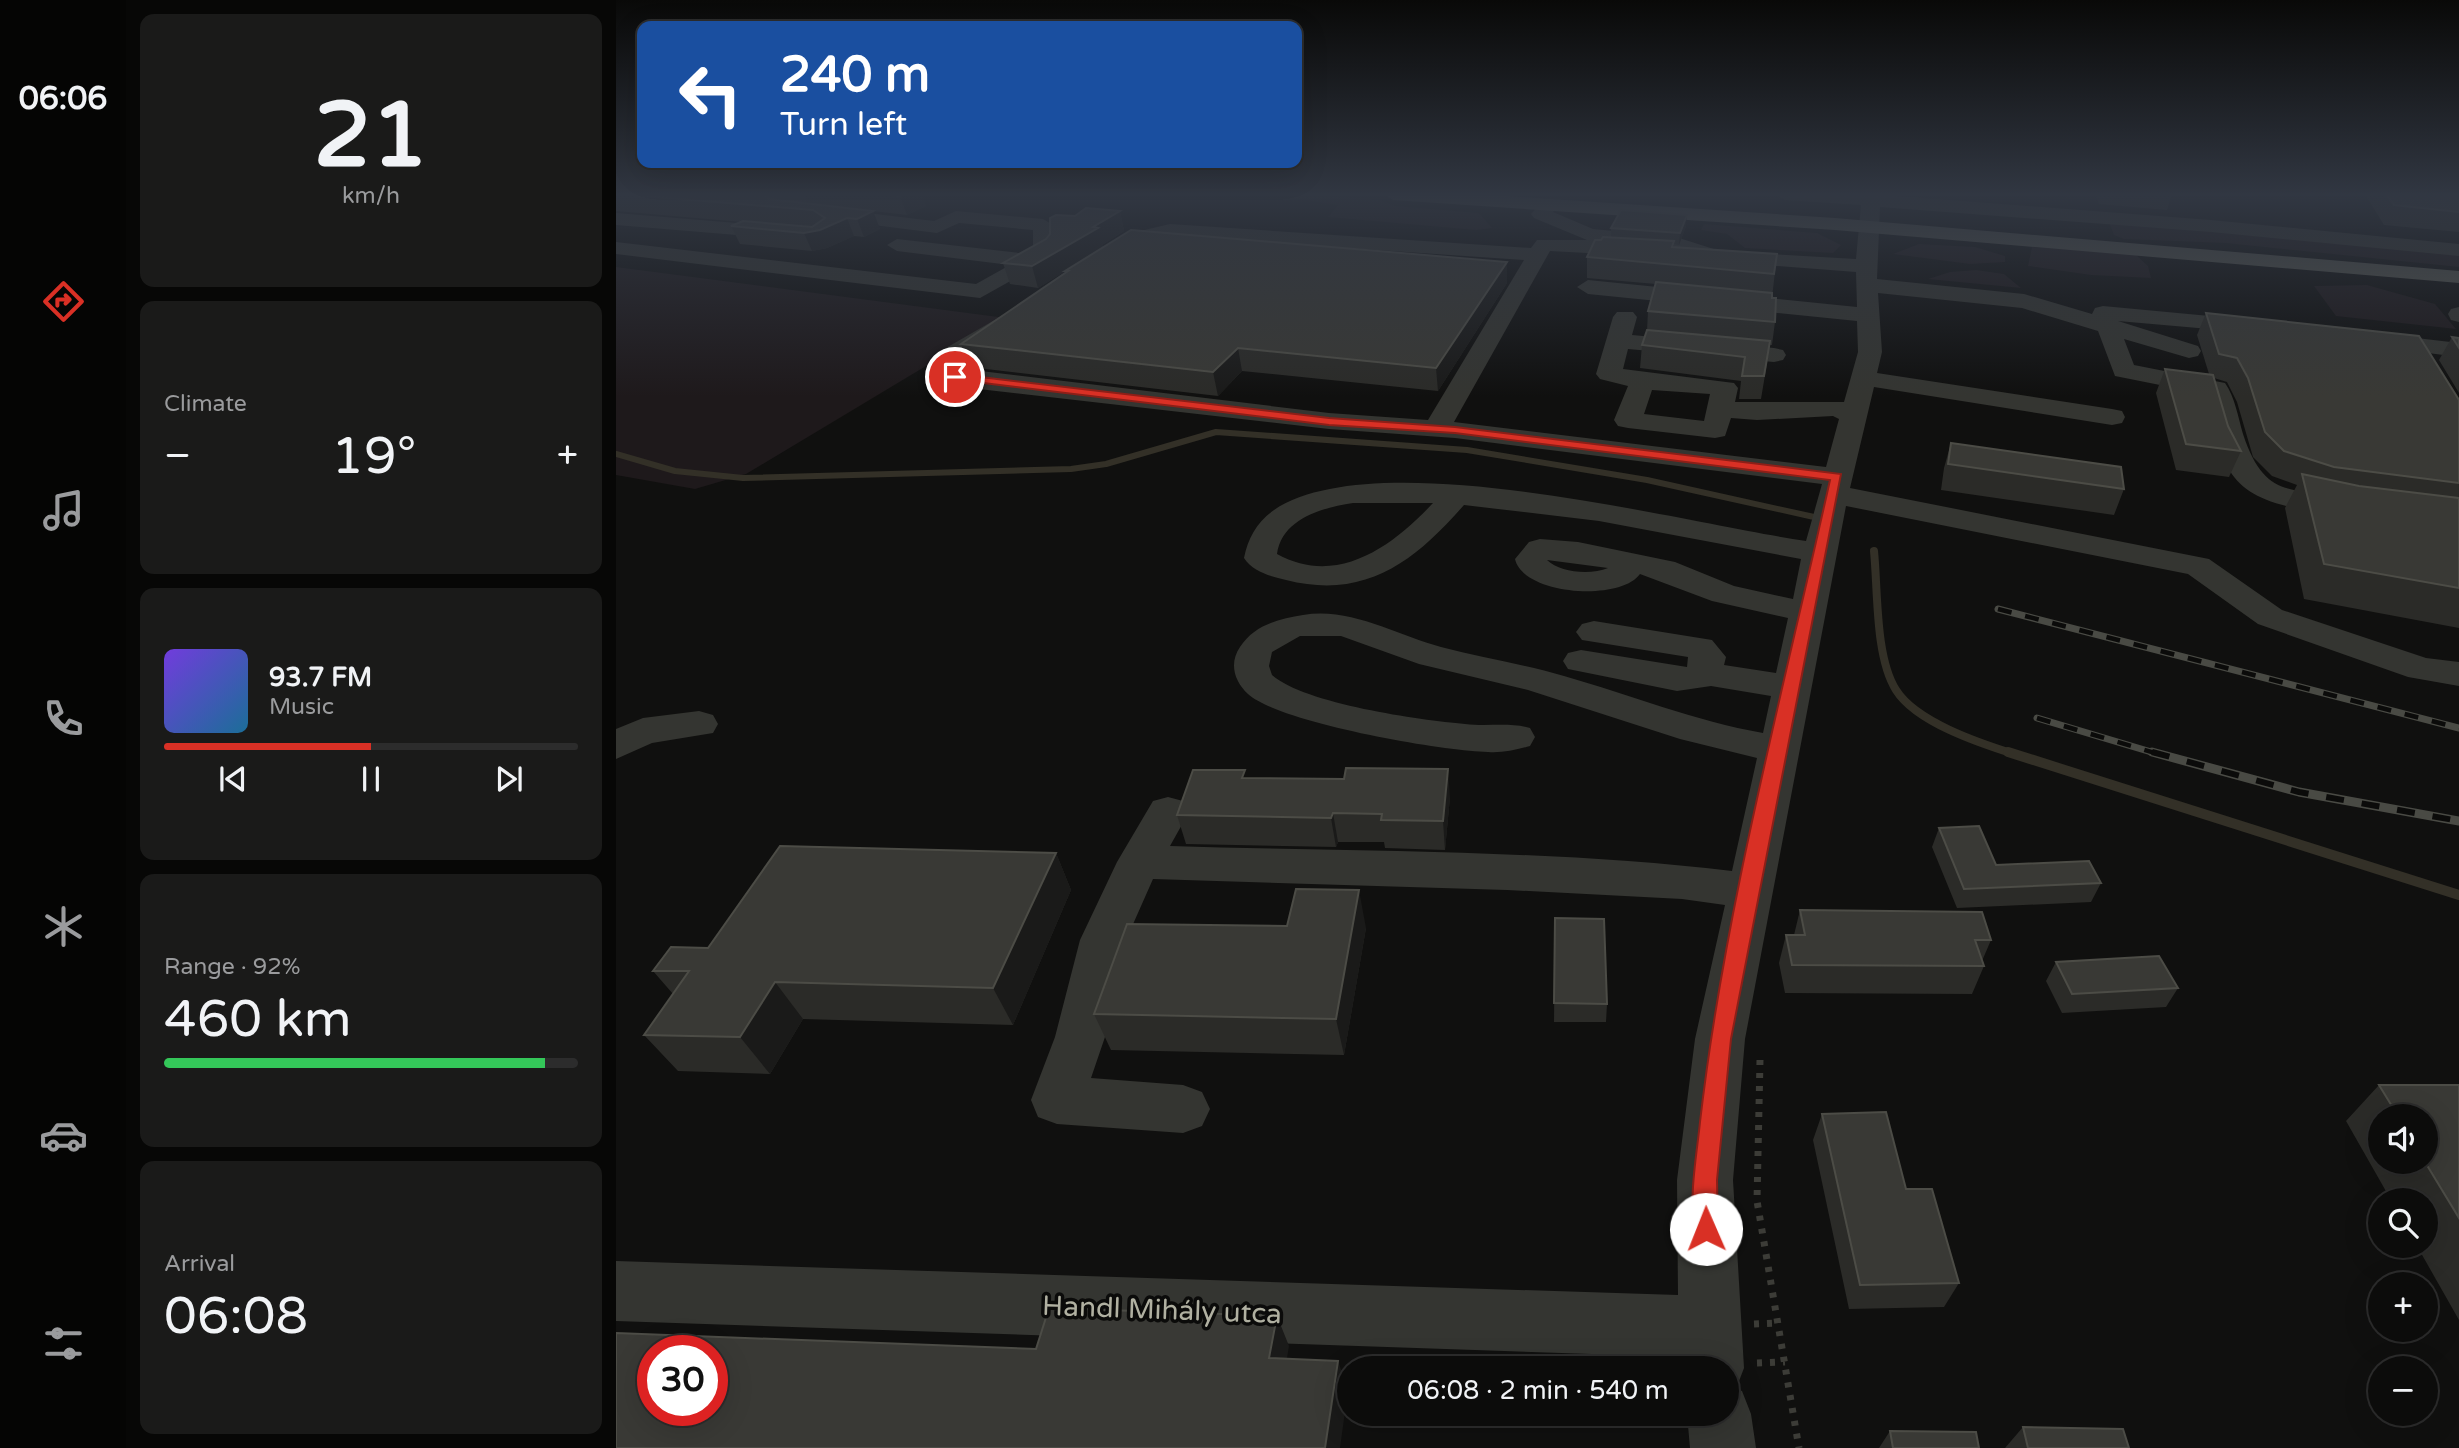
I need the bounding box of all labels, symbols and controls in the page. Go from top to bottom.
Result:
text: 240 m [780,46,930,105]
icon: left [665,49,756,140]
text: 06:06 [19,80,107,118]
text: 21 [314,81,428,191]
text: Turn left [780,106,907,144]
text: km/h [342,182,400,210]
icon: directions [39,277,88,326]
pin [925,347,985,407]
icon: arrive [936,358,974,396]
text: Climate [164,390,247,418]
text: 19° [331,425,416,488]
text: − [164,433,191,479]
text: + [557,433,578,479]
icon: music [39,486,88,535]
text: 93.7 FM [269,662,372,693]
text: Music [269,693,334,721]
icon: phone [39,694,88,743]
icon: previous [214,760,252,798]
icon: pause [352,760,390,798]
icon: next [490,760,528,798]
icon: climate [39,902,88,951]
text: Range · 92% [164,953,300,981]
text: 460 km [164,988,352,1051]
map controls [2368,1104,2438,1426]
button: sound [2368,1104,2438,1174]
icon: car [39,1111,88,1160]
button: search [2368,1188,2438,1258]
position arrow [1669,1192,1743,1266]
text: Arrival [164,1250,235,1278]
button: + [2368,1272,2438,1342]
text: 06:08 [164,1285,308,1348]
street label: Handl Mihály utca [1041,1289,1282,1331]
icon: filters [39,1319,88,1368]
speed limit sign: 30 [637,1335,728,1426]
button: − [2368,1356,2438,1426]
text: 06:08 · 2 min · 540 m [1407,1375,1669,1406]

